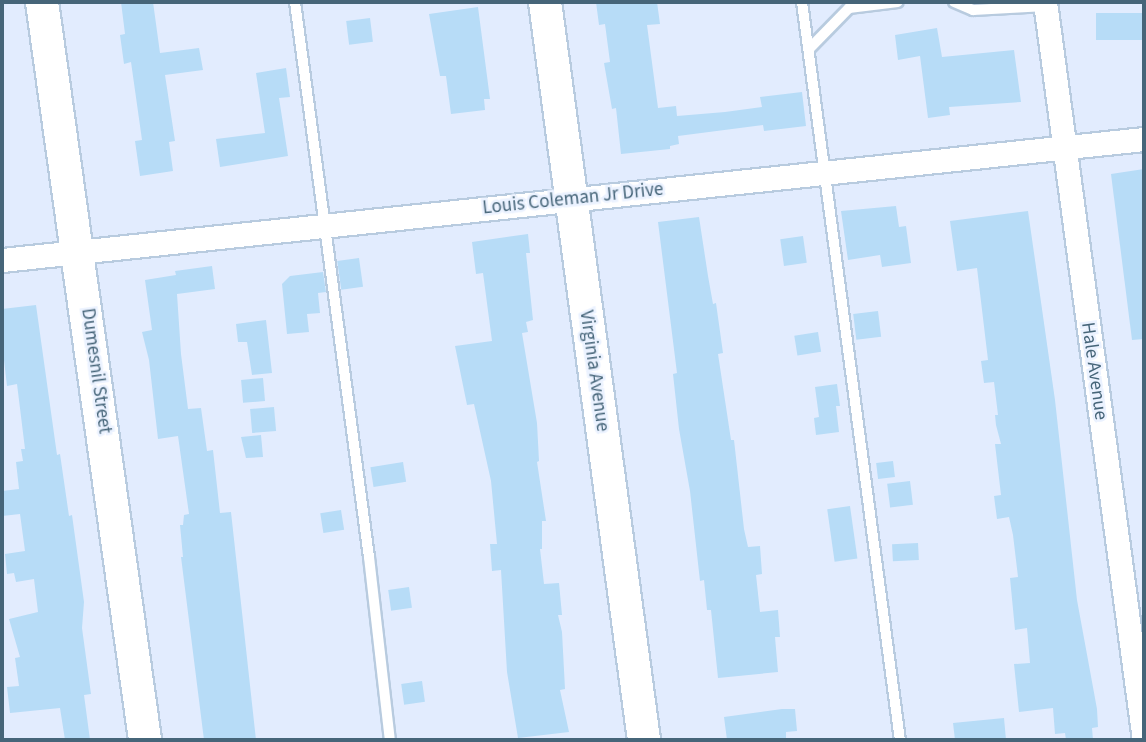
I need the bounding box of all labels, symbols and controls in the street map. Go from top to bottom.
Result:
street label: Louis Coleman Jr Drive [481,178,665,220]
street label: Dumesnil Street [76,307,116,435]
street label: Virginia Avenue [574,309,614,433]
street label: Hale Avenue [1076,321,1112,421]

